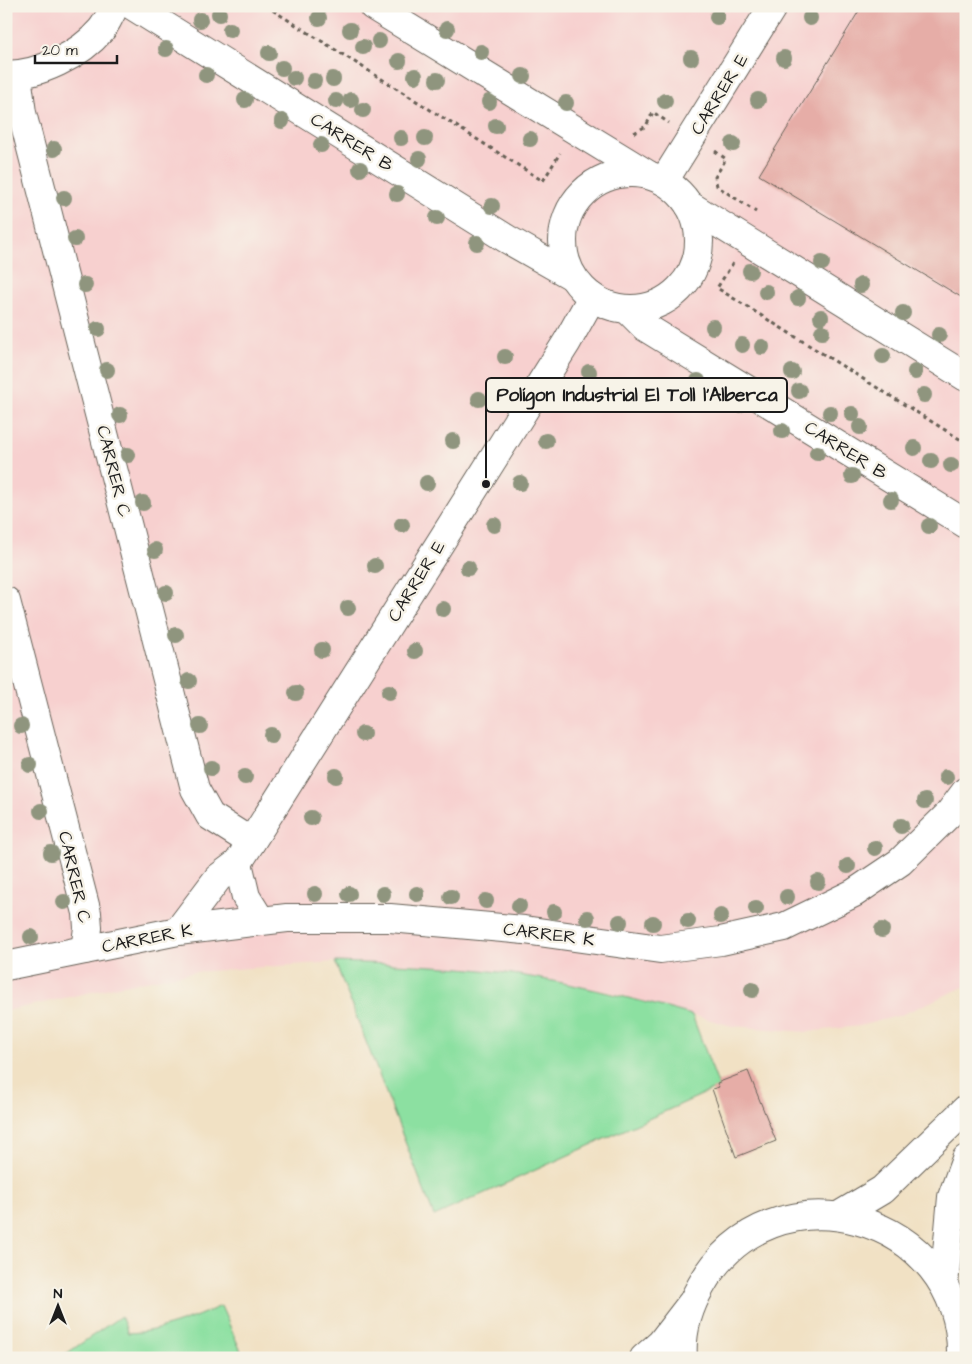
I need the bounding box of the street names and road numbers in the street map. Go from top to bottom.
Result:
street label: CARRER E [685,49,754,140]
street label: CARRER B [305,107,398,178]
street label: CARRER B [799,415,892,486]
street label: CARRER C [90,423,137,520]
street label: CARRER E [382,536,451,627]
street label: CARRER C [52,829,97,926]
street label: CARRER K [100,917,195,959]
street label: CARRER K [502,917,596,952]

